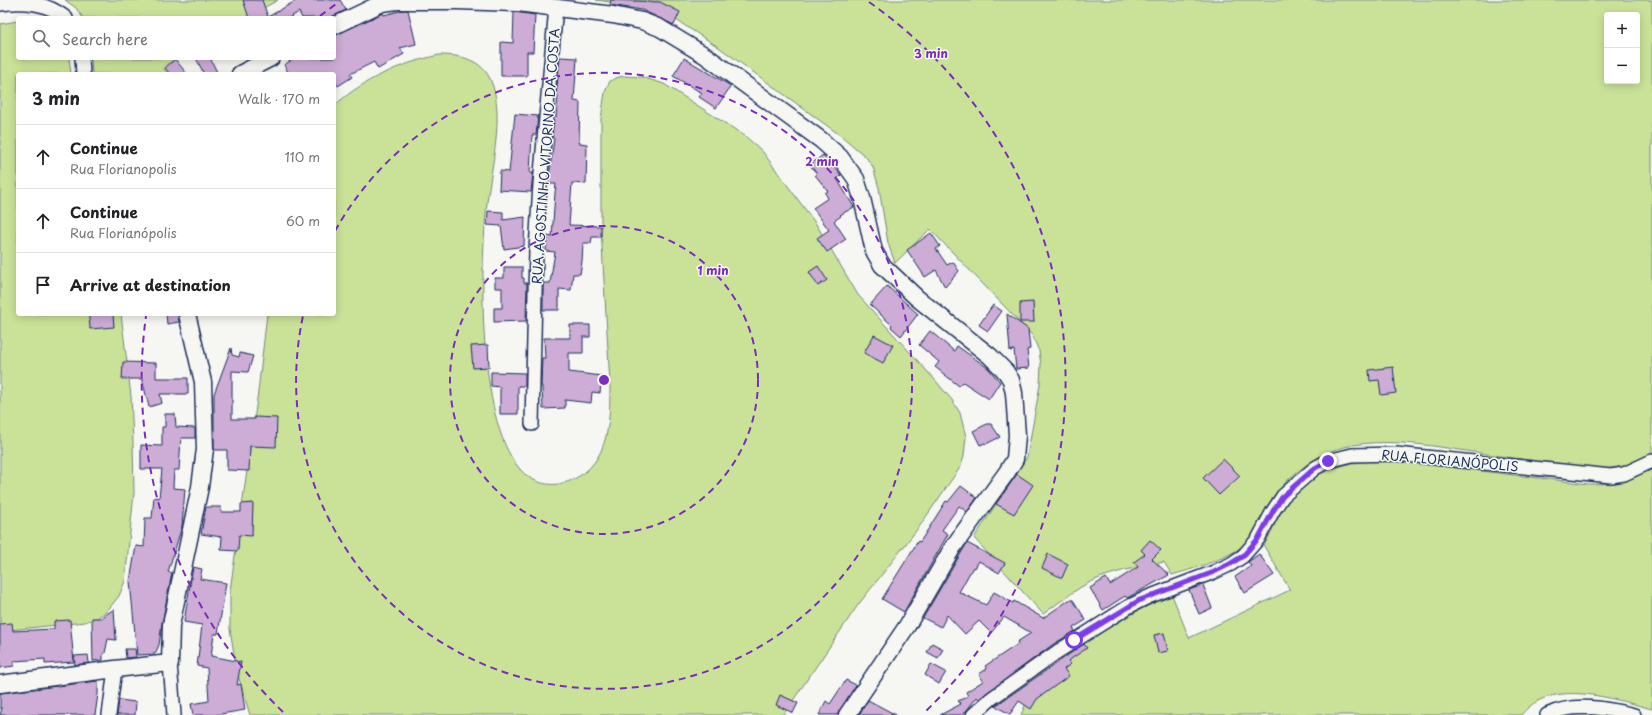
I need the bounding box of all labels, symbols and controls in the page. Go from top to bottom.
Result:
map controls [1604,12,1640,84]
button: + [1604,12,1640,48]
search box [16,16,336,60]
icon: search [30,27,52,49]
text: Search here [62,27,148,50]
street label: RUA AGOSTINHO VITORINO DA COSTA [527,27,563,285]
text: 3 min [914,44,948,62]
button: − [1604,48,1640,84]
text: 3 min [32,85,80,111]
text: Walk · 170 m [238,89,320,108]
text: Continue [70,136,138,159]
icon: ahead [32,146,54,168]
text: 110 m [285,147,320,166]
text: 2 min [805,152,839,170]
text: Rua Florianopolis [70,159,177,178]
text: Continue [70,200,138,223]
icon: ahead [32,210,54,232]
text: 60 m [286,211,320,230]
text: Rua Florianópolis [70,223,177,242]
text: 1 min [697,261,729,279]
text: Arrive at destination [70,273,231,296]
icon: arrive [32,274,54,296]
centre of rings [597,373,611,387]
street label: RUA FLORIANÓPOLIS [1381,445,1519,475]
route end [1319,452,1337,470]
route start [1065,631,1083,649]

